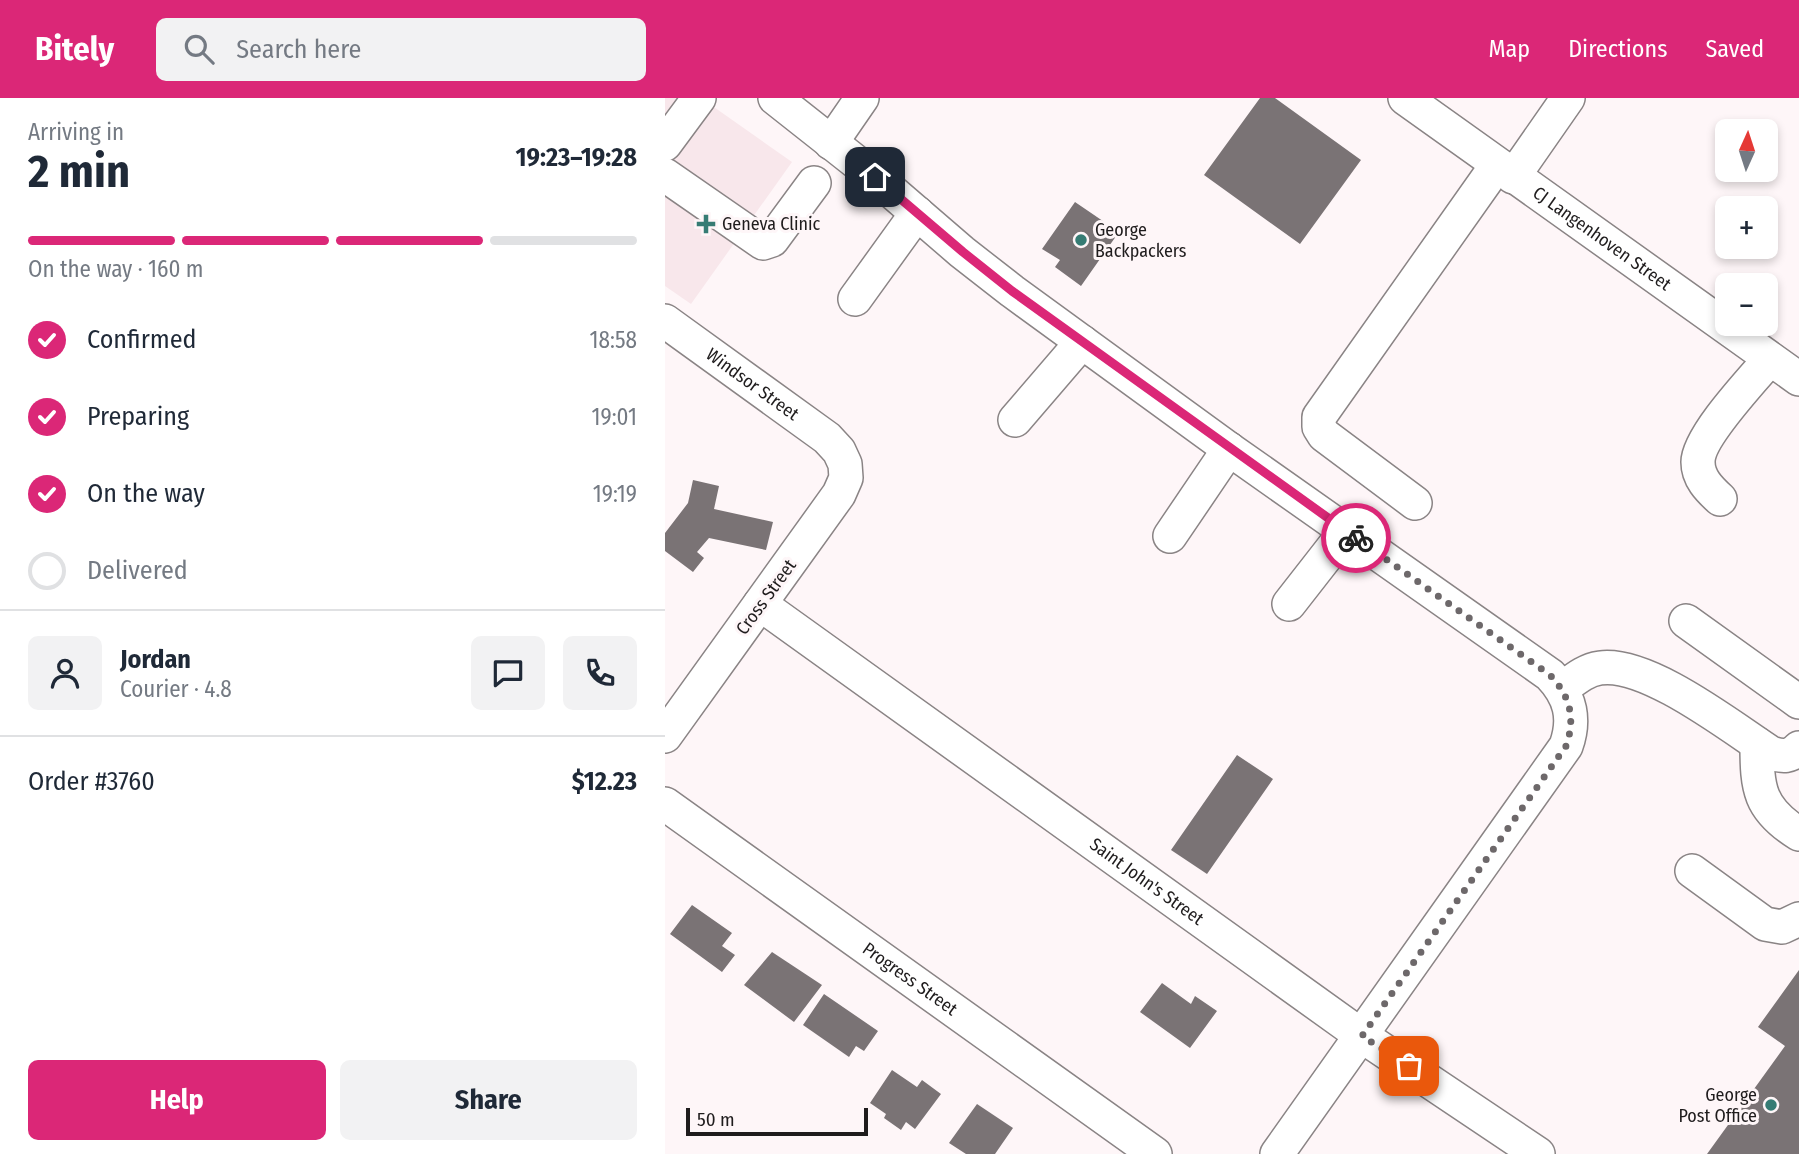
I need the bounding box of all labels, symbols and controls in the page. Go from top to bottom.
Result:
search box [156,18,646,81]
text: Bitely [35,29,114,69]
icon: search [180,30,218,68]
text: Search here [236,34,361,65]
text: Map [1489,35,1530,63]
text: Directions [1568,35,1667,63]
text: Saved [1705,35,1764,63]
text: Arriving in [28,118,124,146]
north arrow [1715,119,1778,182]
map controls [1715,119,1778,336]
text: 19:23–19:28 [516,142,637,173]
text: 2 min [28,144,130,199]
pin [845,147,905,207]
icon: home [856,158,894,196]
street label: CJ Langenhoven Street [1529,182,1676,295]
button: + [1715,196,1778,259]
place label: Geneva Clinic [722,213,821,235]
marker: Geneva Clinic [696,214,716,234]
place label: George Backpackers [1095,219,1187,262]
marker: George Backpackers [1073,232,1089,248]
text: On the way · 160 m [28,255,203,283]
button: − [1715,273,1778,336]
icon: check [28,321,66,359]
text: Confirmed [87,324,197,355]
text: 18:58 [590,326,637,354]
street label: Windsor Street [702,343,803,425]
icon: check [28,398,66,436]
text: Preparing [87,401,189,432]
text: 19:01 [592,403,637,431]
icon: check [28,475,66,513]
text: On the way [87,478,205,509]
text: 19:19 [593,480,637,508]
courier [1321,503,1391,573]
icon: bike [1337,519,1375,557]
text: Delivered [87,555,188,586]
street label: Cross Street [731,555,801,639]
button: person [28,636,102,710]
button: chat [471,636,545,710]
button: phone [563,636,637,710]
text: Jordan [120,644,191,675]
text: Courier · 4.8 [120,675,232,703]
text: Order #3760 [28,766,155,797]
text: $12.23 [572,766,637,797]
street label: Saint John's Street [1086,833,1208,930]
street label: Progress Street [858,938,962,1020]
pin [1379,1036,1439,1096]
icon: bag [1390,1047,1428,1085]
button: Help [28,1060,326,1140]
button: Share [340,1060,637,1140]
place label: George Post Office [1678,1084,1757,1127]
marker: George Post Office [1763,1097,1779,1113]
scale bar [686,1105,868,1137]
text: 50 m [697,1108,735,1131]

